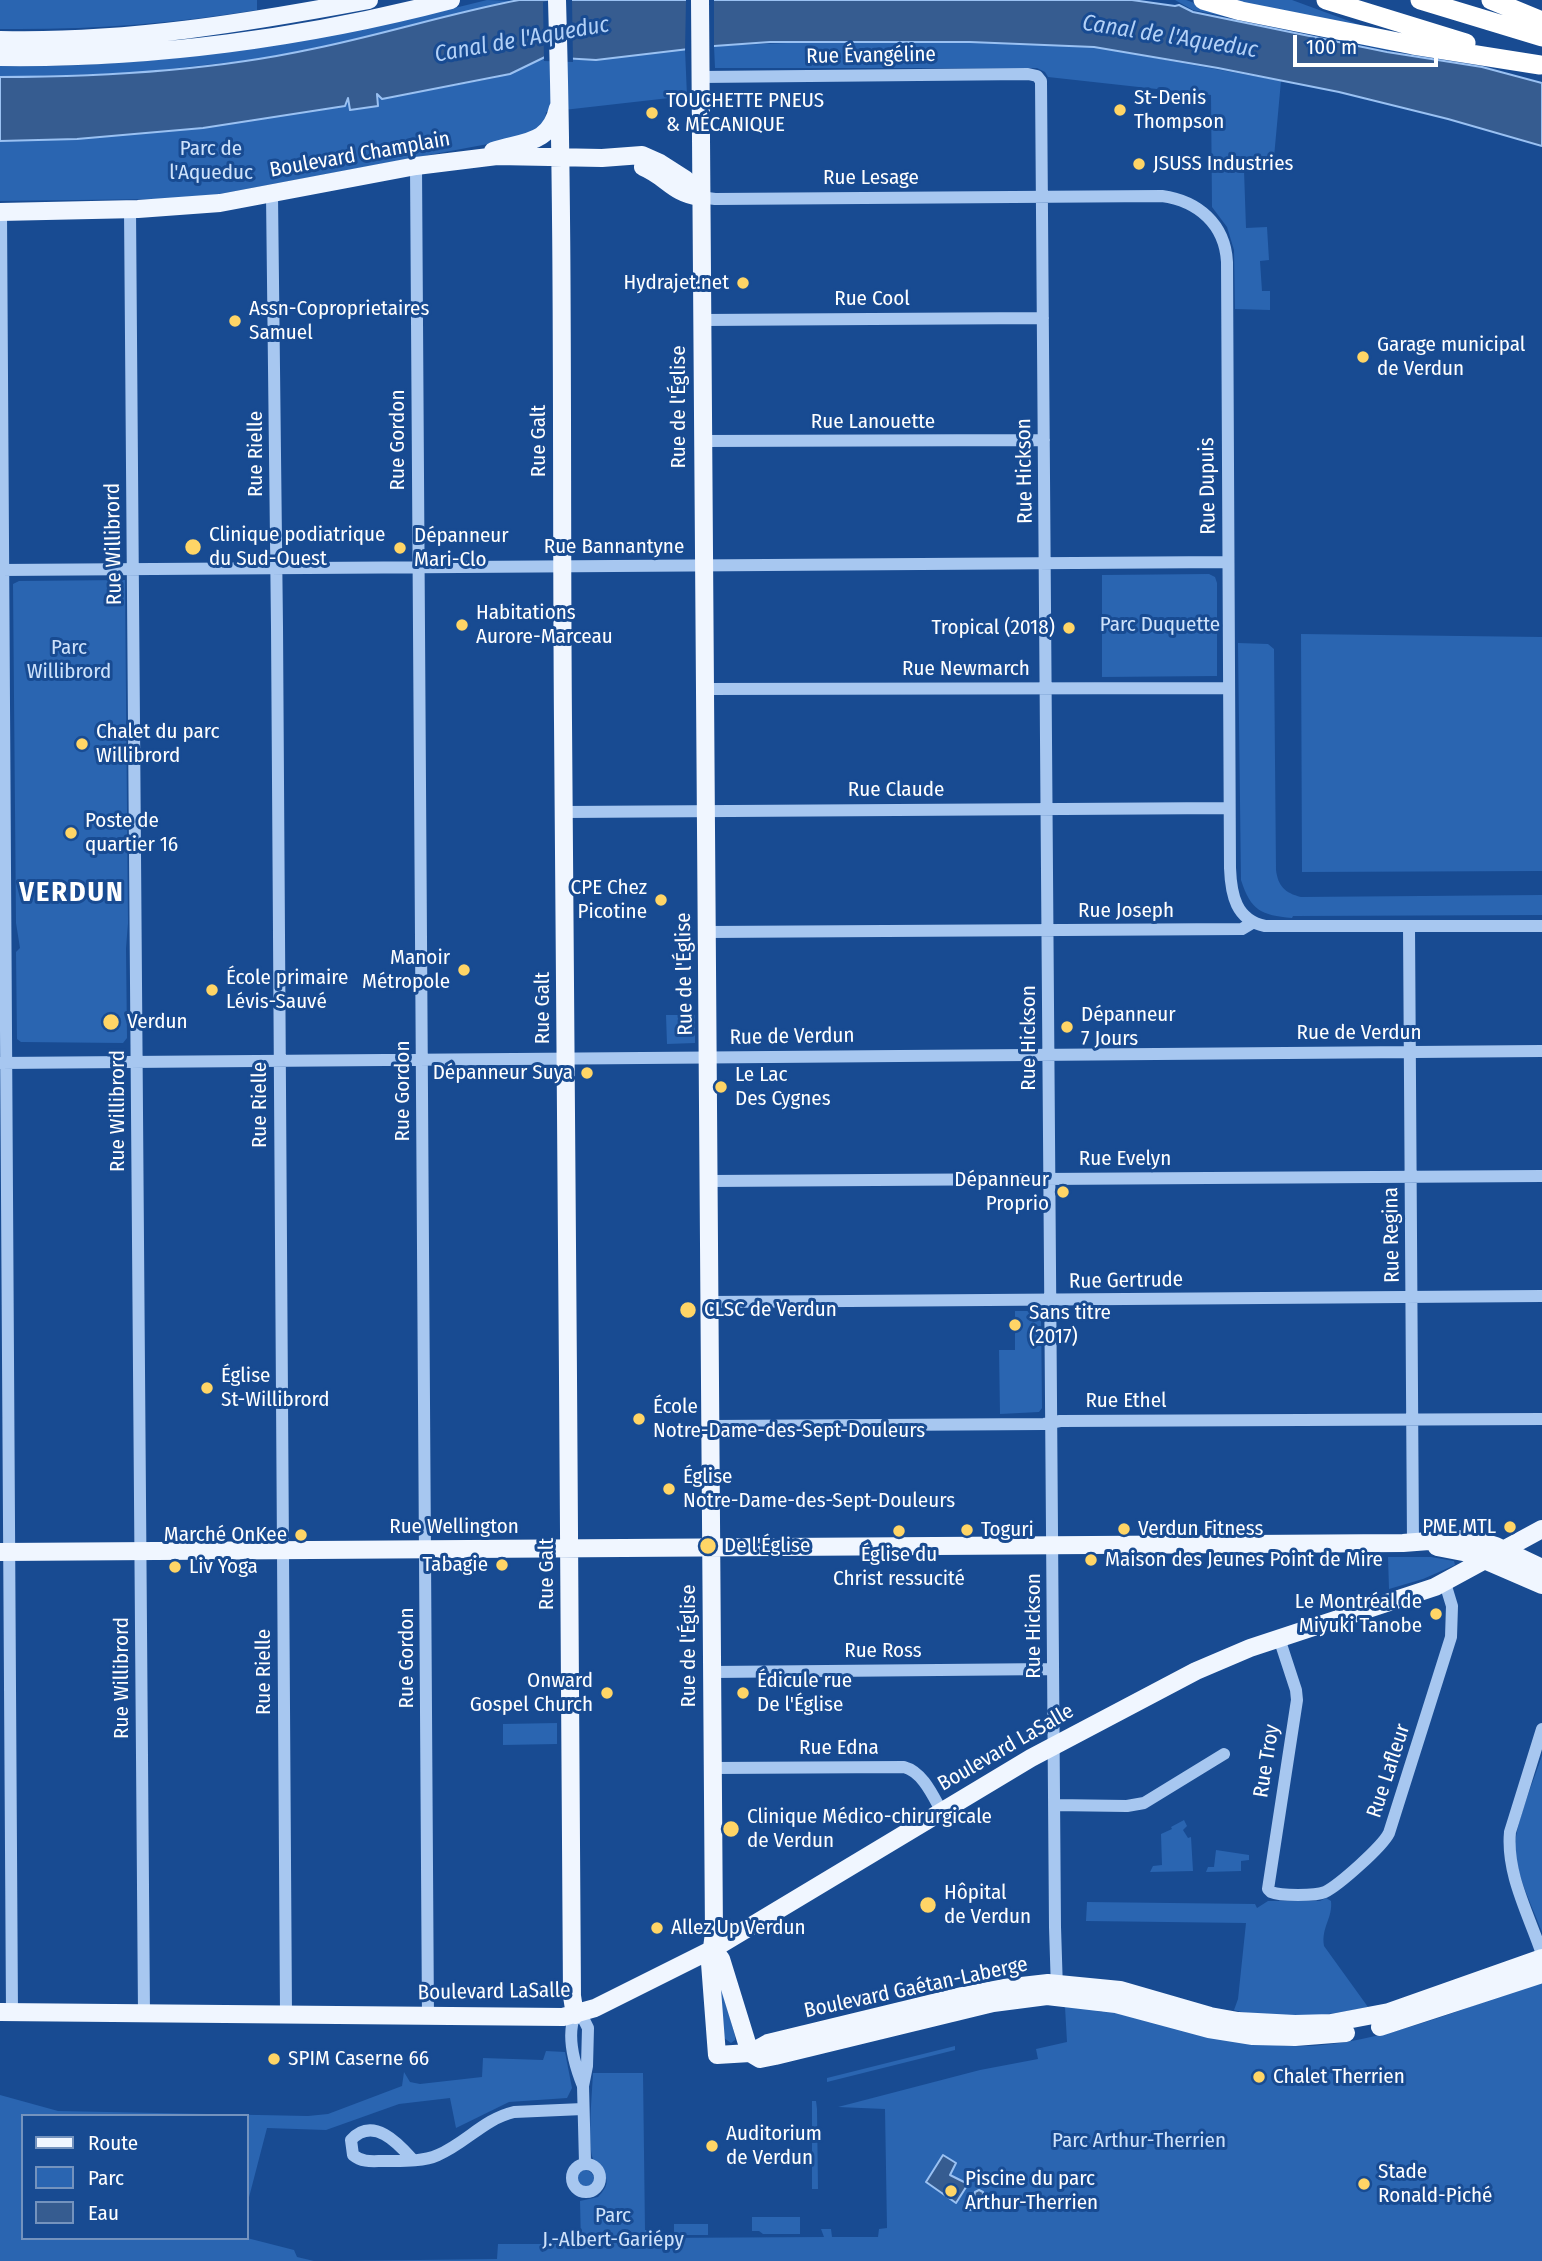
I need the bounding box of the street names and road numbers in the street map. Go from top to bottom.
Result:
street label: Rue Évangéline [806,42,936,70]
street label: Boulevard Champlain [268,127,452,183]
street label: Rue Lesage [823,165,919,191]
street label: Rue Cool [834,286,910,312]
street label: Rue de l'Église [666,345,692,469]
street label: Rue Gordon [385,390,411,490]
street label: Rue Galt [526,405,552,477]
street label: Rue Lanouette [811,409,935,435]
street label: Rue Rielle [243,411,269,497]
street label: Rue Hickson [1011,418,1039,524]
street label: Rue Dupuis [1195,437,1221,535]
street label: Rue Willibrord [100,483,128,605]
street label: Rue Bannantyne [544,534,684,560]
street label: Rue Newmarch [902,656,1030,682]
street label: Rue Claude [848,777,944,803]
street label: Rue Joseph [1078,898,1174,924]
street label: Rue de l'Église [671,912,699,1036]
street label: Rue Galt [530,972,556,1044]
street label: Rue Hickson [1016,985,1042,1091]
street label: Rue de Verdun [1297,1020,1421,1046]
street label: Rue de Verdun [729,1023,855,1051]
street label: Rue Gordon [390,1041,416,1141]
street label: Rue Willibrord [105,1050,131,1172]
street label: Rue Rielle [247,1062,273,1148]
street label: Rue Evelyn [1079,1146,1171,1172]
street label: Rue Regina [1379,1187,1405,1283]
street label: Rue Gertrude [1069,1267,1183,1295]
street label: Rue Ethel [1085,1388,1167,1414]
street label: Rue Wellington [389,1514,519,1540]
street label: Rue Galt [534,1538,560,1610]
street label: Rue Hickson [1021,1573,1047,1679]
street label: Rue de l'Église [676,1584,702,1708]
street label: Rue Gordon [394,1608,420,1708]
street label: Rue Willibrord [109,1617,135,1739]
street label: Rue Rielle [251,1629,277,1715]
street label: Rue Ross [844,1638,922,1664]
street label: Boulevard LaSalle [934,1699,1078,1797]
street label: Rue Lafleur [1362,1721,1416,1821]
street label: Rue Troy [1249,1723,1285,1799]
street label: Rue Edna [799,1735,879,1761]
street label: Boulevard Gaétan-Laberge [802,1952,1030,2024]
street label: Boulevard LaSalle [417,1978,571,2006]

